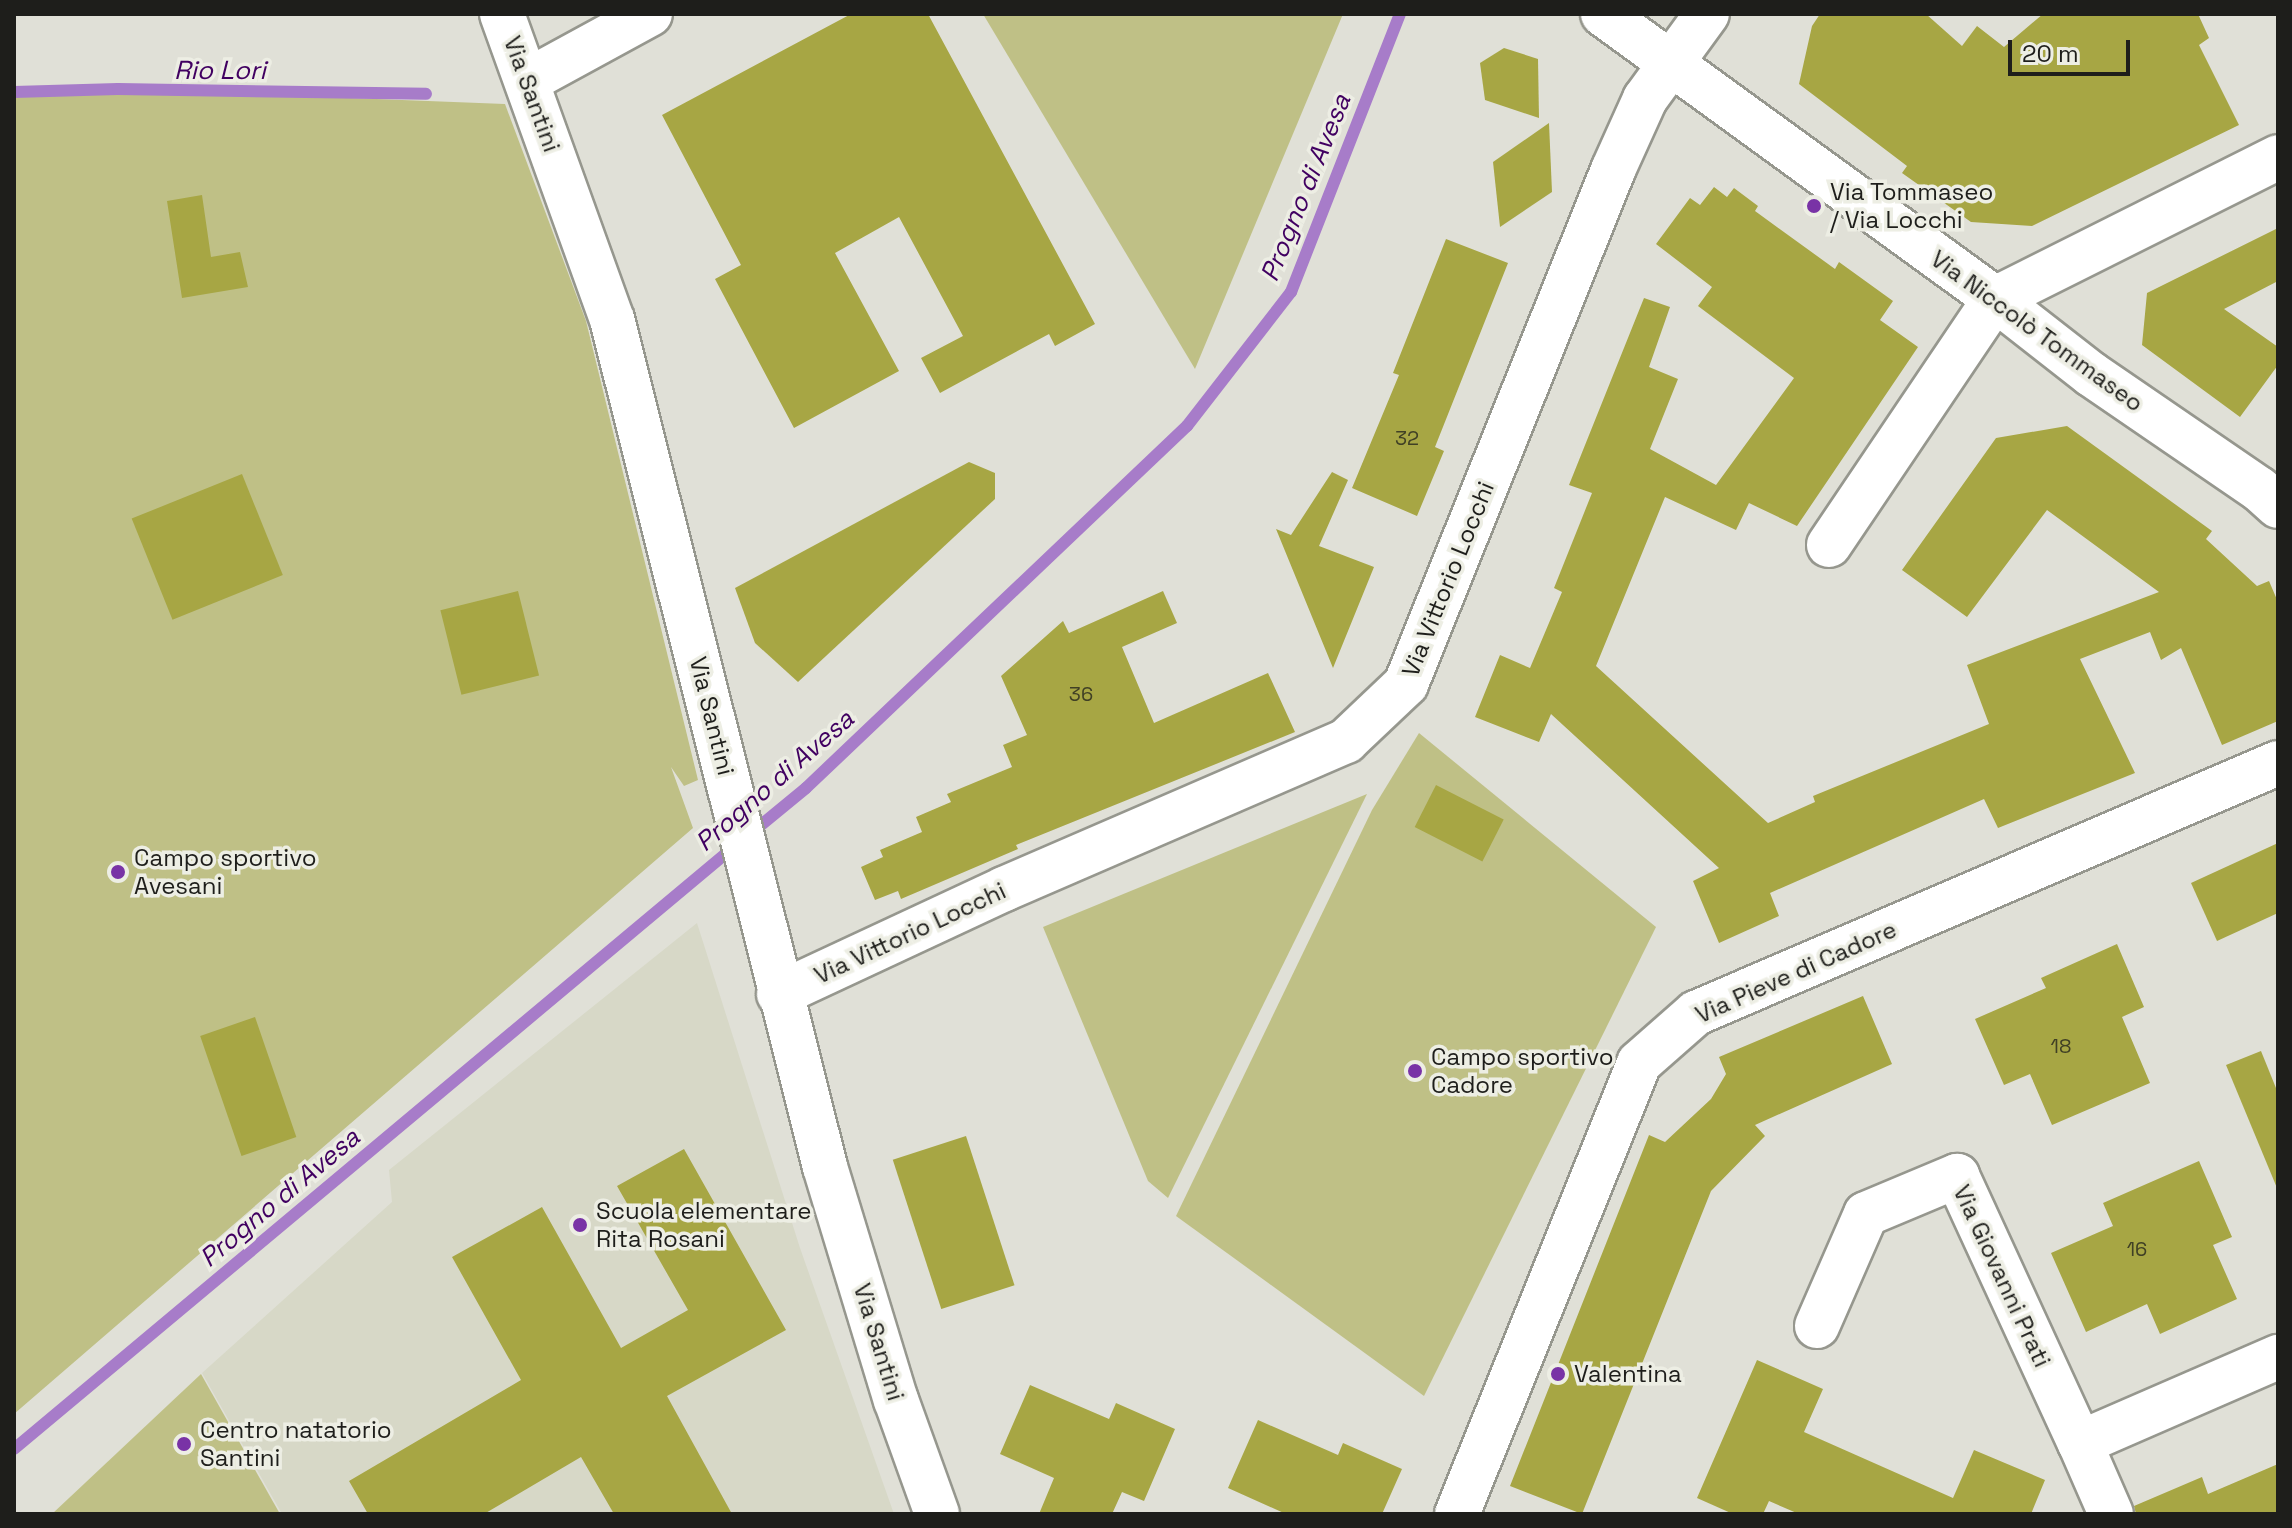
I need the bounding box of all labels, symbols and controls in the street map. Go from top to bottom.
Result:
scale bar [2012,24,2134,74]
street label: Via Santini [498,32,566,156]
text: 20 m [2022,38,2079,69]
water label: Rio Lori [174,55,266,87]
water label: Progno di Avesa [1254,90,1358,286]
place label: Via Tommaseo / Via Locchi [1830,178,1994,234]
marker: Via Tommaseo / Via Locchi [1805,197,1823,215]
street label: Via Niccolò Tommaseo [1925,244,2149,418]
house number: 32 [1395,426,1419,450]
street label: Via Vittorio Locchi [1396,477,1500,681]
street label: Via Santini [683,654,741,778]
house number: 36 [1069,682,1093,706]
water label: Progno di Avesa [689,704,861,858]
place label: Campo sportivo Avesani [134,844,316,900]
marker: Campo sportivo Avesani [109,863,127,881]
street label: Via Vittorio Locchi [810,876,1010,990]
street label: Via Pieve di Cadore [1691,915,1901,1029]
house number: 18 [2051,1034,2071,1058]
place label: Campo sportivo Cadore [1431,1043,1613,1099]
marker: Campo sportivo Cadore [1406,1062,1424,1080]
water label: Progno di Avesa [194,1122,366,1274]
street label: Via Giovanni Prati [1947,1180,2057,1372]
place label: Scuola elementare Rita Rosani [596,1197,812,1253]
marker: Scuola elementare Rita Rosani [571,1216,589,1234]
house number: 16 [2127,1237,2147,1261]
street label: Via Santini [848,1280,910,1404]
place label: Valentina [1574,1360,1682,1388]
marker: Valentina [1549,1365,1567,1383]
place label: Centro natatorio Santini [200,1416,392,1472]
marker: Centro natatorio Santini [175,1435,193,1453]

